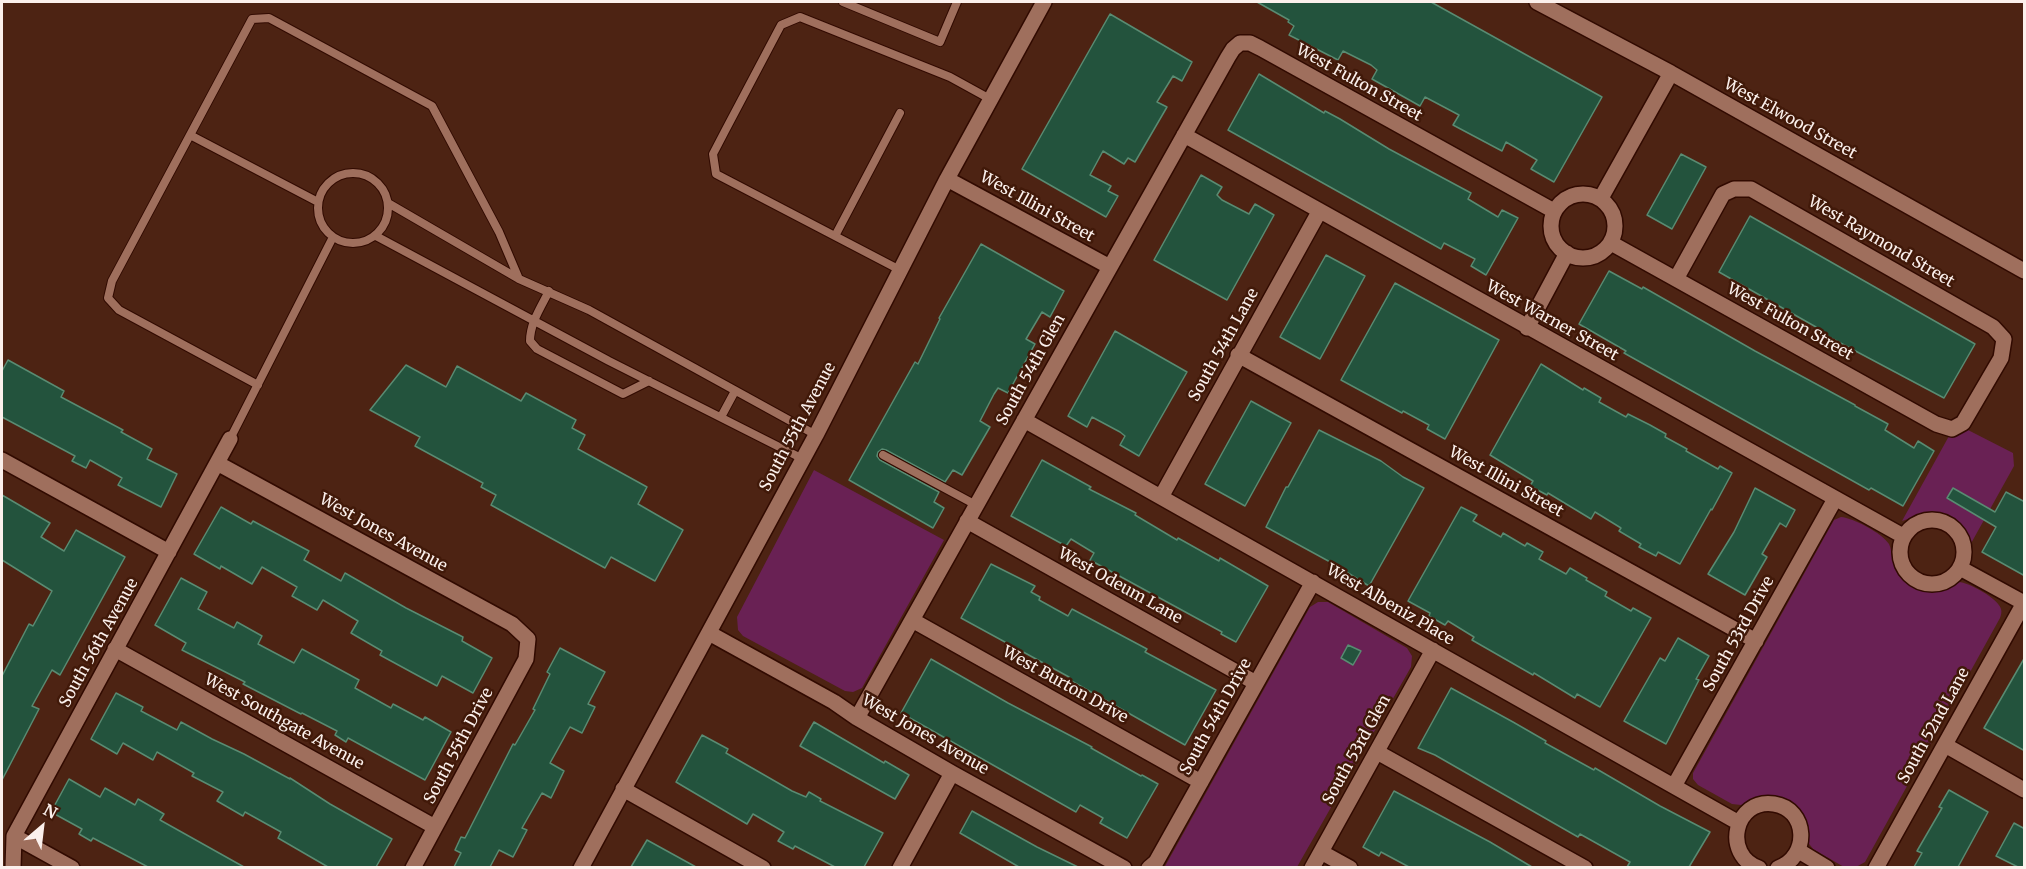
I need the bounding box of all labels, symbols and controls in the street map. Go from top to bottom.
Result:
street label: West Fulton Street [1293,40,1425,126]
street label: West Elwood Street [1720,75,1860,163]
street label: West Illini Street [976,168,1098,246]
street label: West Raymond Street [1805,192,1957,292]
street label: West Warner Street [1482,277,1622,365]
street label: West Fulton Street [1724,279,1856,365]
street label: South 54th Lane [1185,285,1263,405]
street label: South 54th Glen [993,311,1069,429]
street label: South 55th Avenue [756,359,840,495]
street label: West Illini Street [1445,443,1567,521]
street label: West Jones Avenue [316,490,450,576]
street label: West Odeum Lane [1054,544,1186,628]
street label: West Albeniz Place [1323,561,1457,649]
street label: South 53rd Drive [1699,573,1779,695]
street label: South 56th Avenue [56,575,142,711]
street label: West Burton Drive [999,643,1131,727]
street label: South 54th Drive [1176,655,1256,779]
street label: South 52nd Lane [1894,665,1974,787]
street label: West Southgate Avenue [201,670,367,774]
street label: South 55th Drive [420,685,498,807]
street label: West Jones Avenue [858,691,992,779]
street label: South 53rd Glen [1319,692,1395,808]
north arrow [12,797,72,857]
text: N [40,799,61,823]

